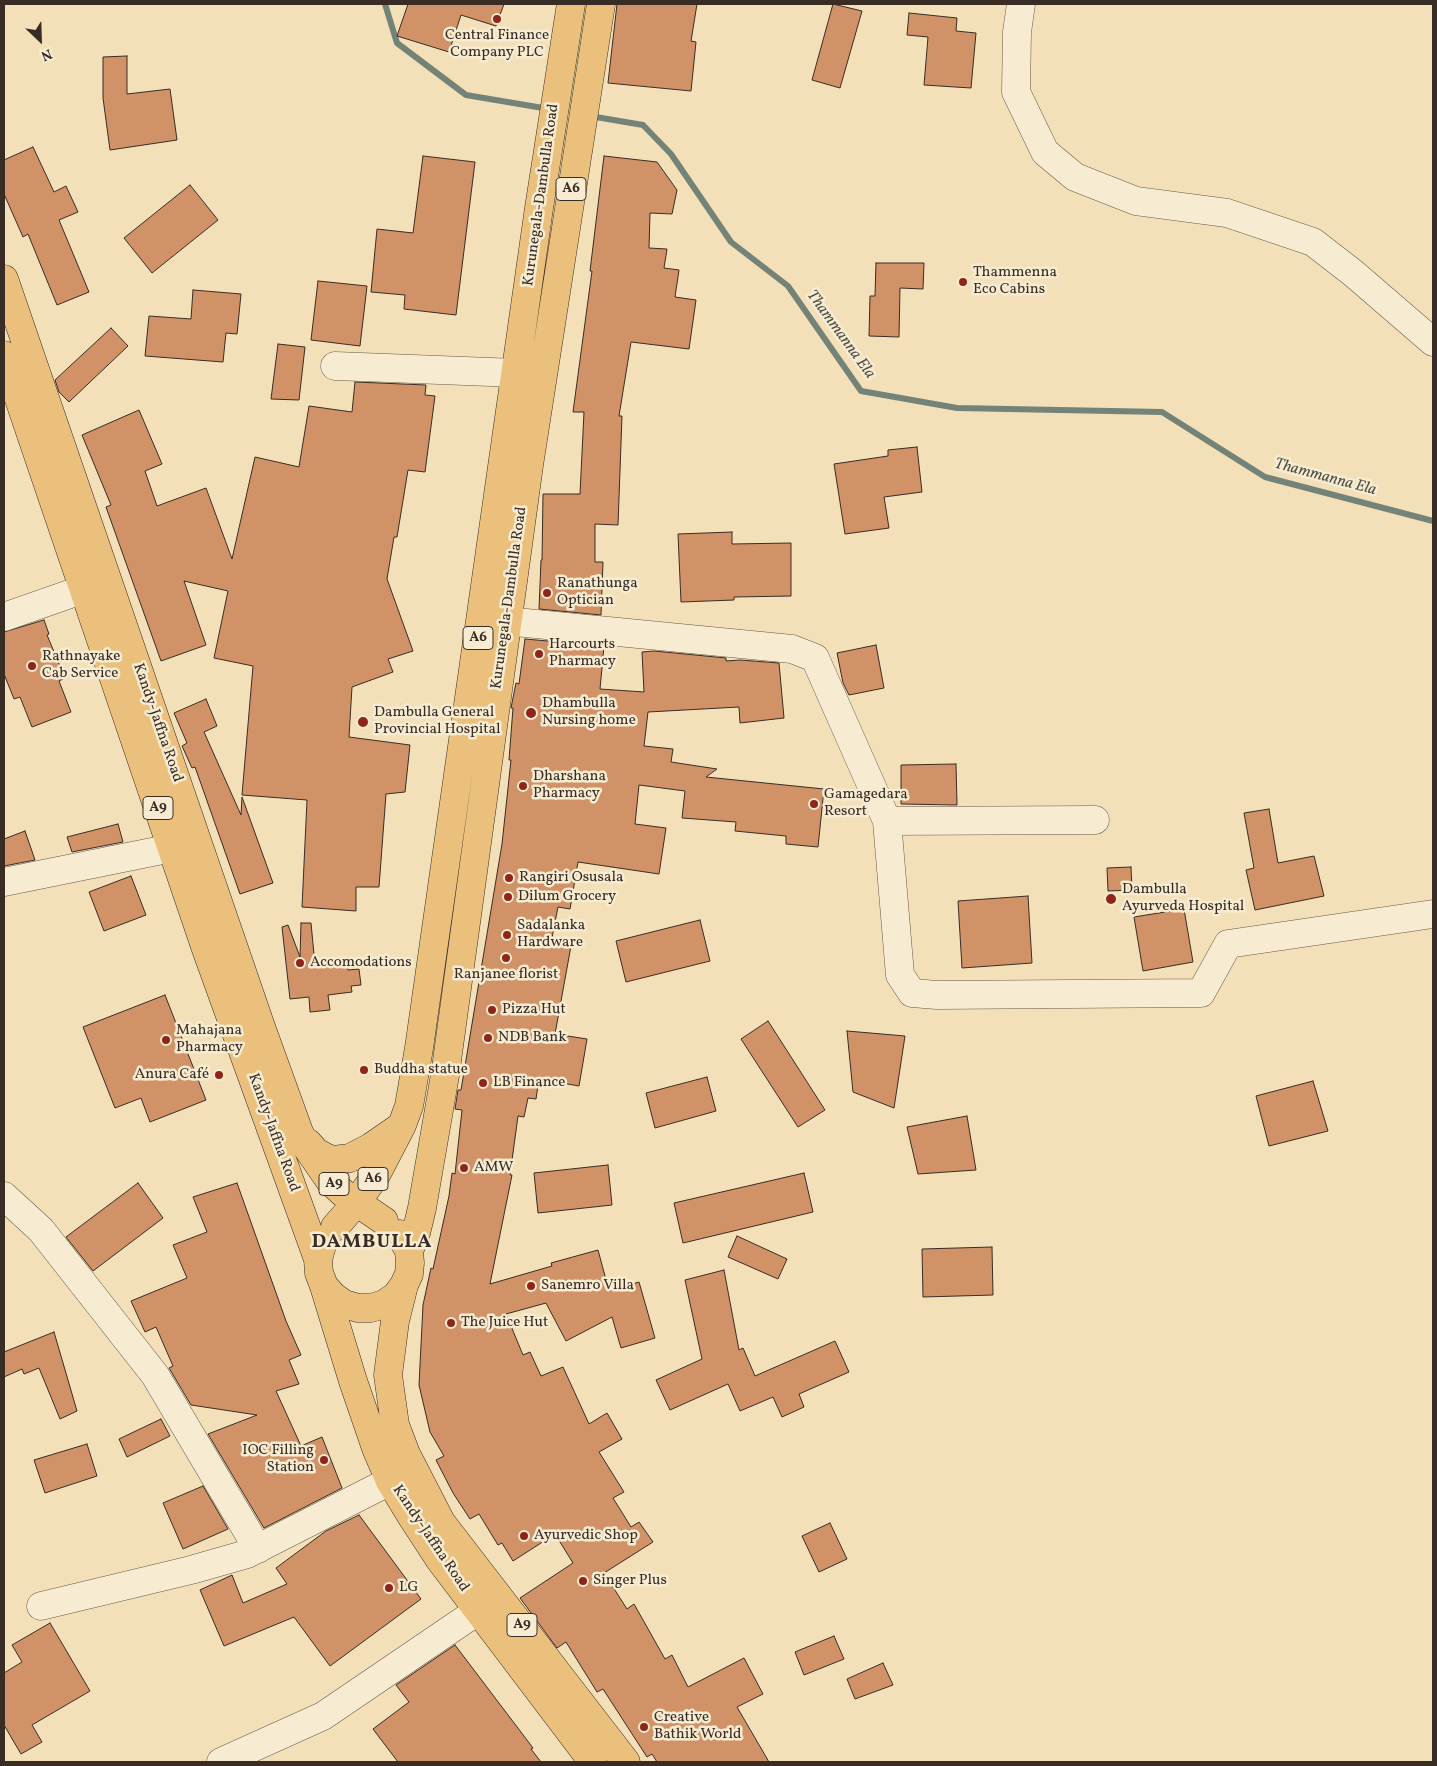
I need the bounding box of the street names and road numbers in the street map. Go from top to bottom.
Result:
street label: Kurunegala-Dambulla Road [520,103,564,287]
road number: A6 [556,178,586,200]
street label: Kurunegala-Dambulla Road [488,506,532,690]
road number: A6 [463,626,493,650]
street label: Kandy-Jaffna Road [128,661,186,785]
road number: A9 [143,796,173,820]
street label: Kandy-Jaffna Road [243,1071,303,1195]
road number: A6 [358,1168,388,1190]
road number: A9 [319,1172,349,1196]
street label: Kandy-Jaffna Road [388,1482,472,1596]
road number: A9 [507,1614,537,1636]

